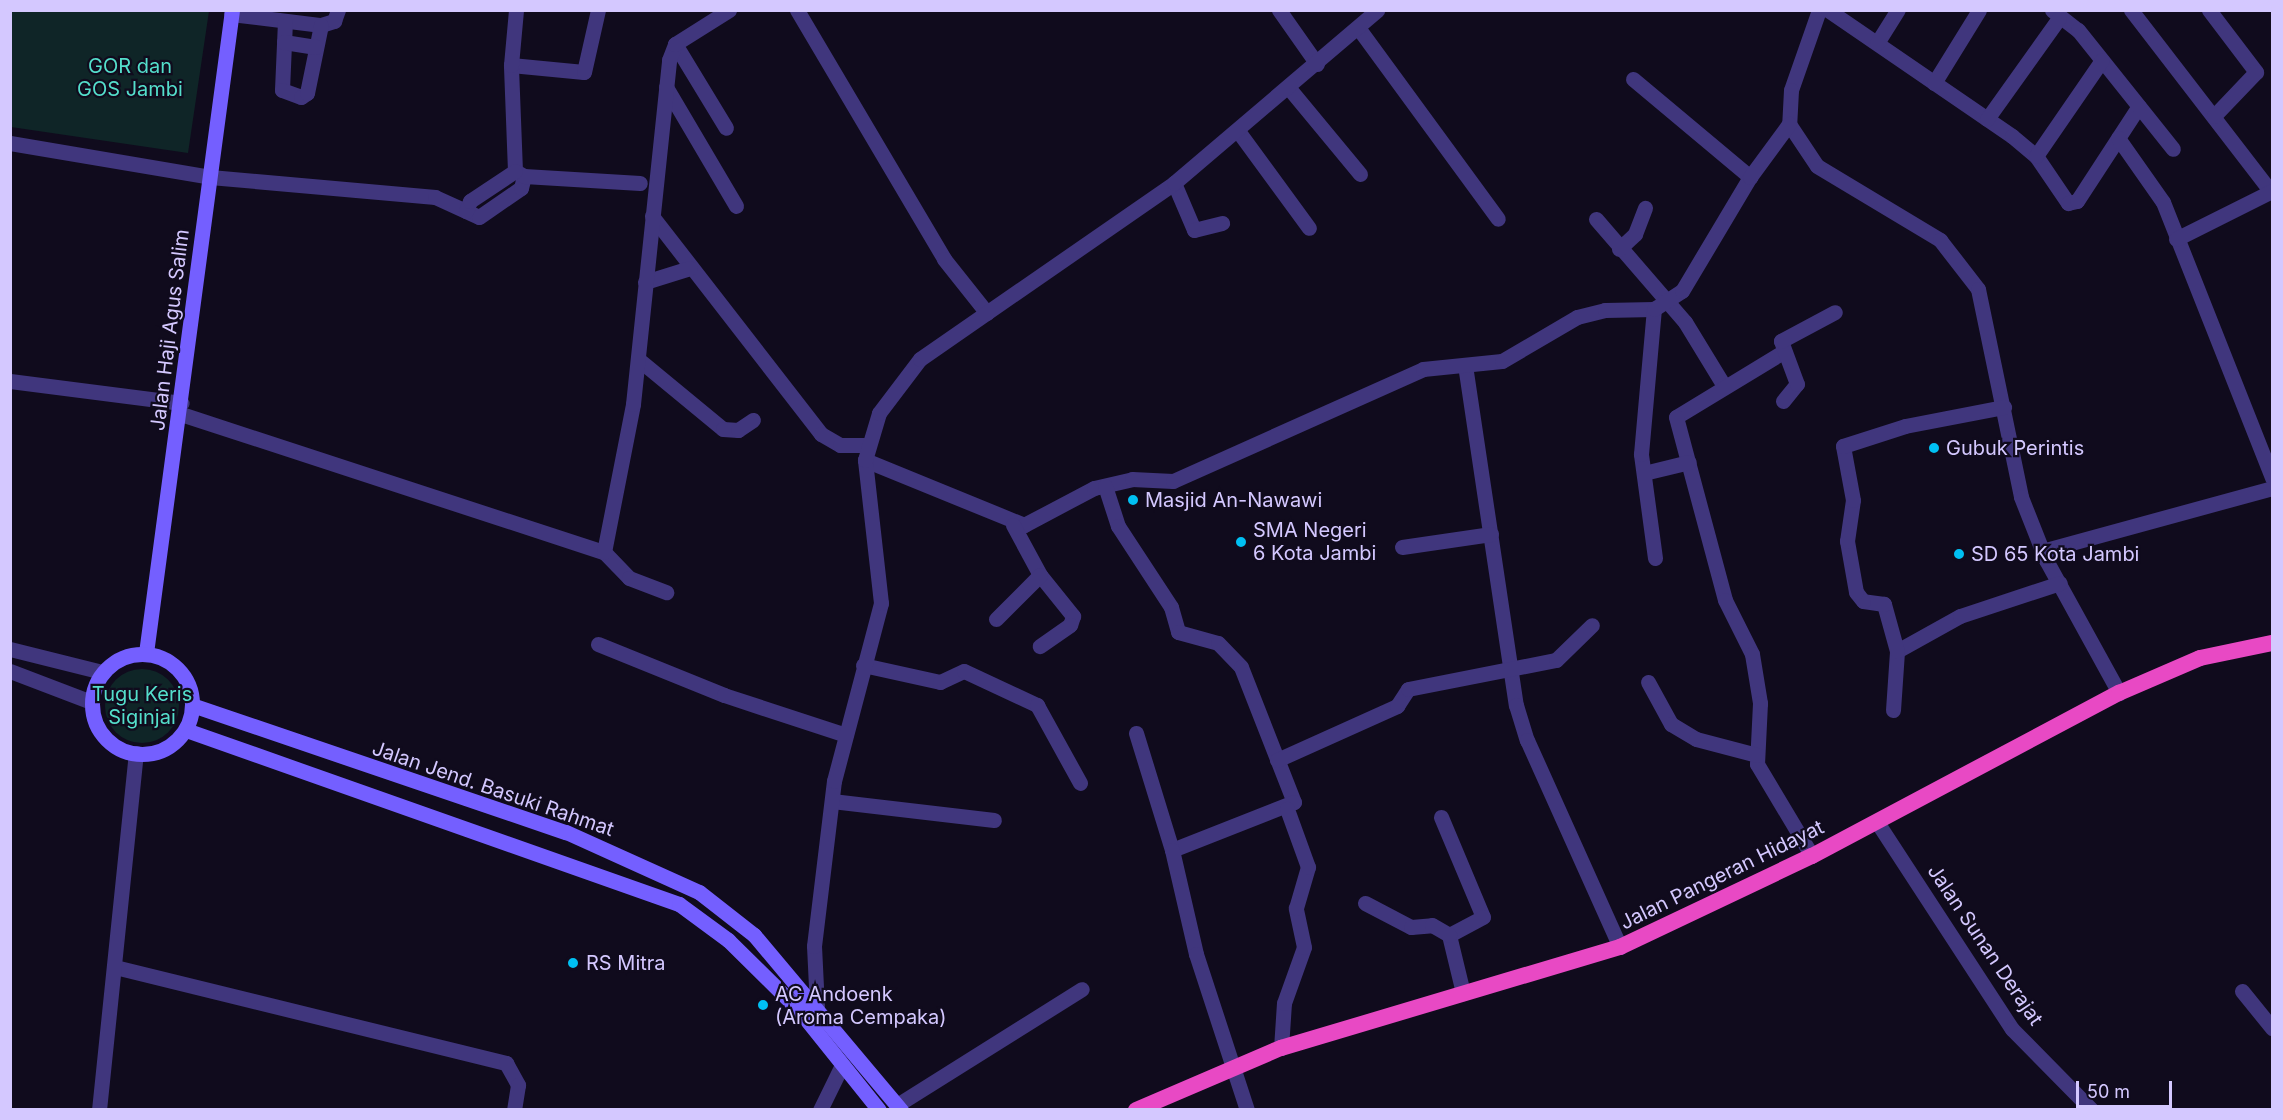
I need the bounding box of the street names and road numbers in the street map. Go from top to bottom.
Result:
street label: Jalan Haji Agus Salim [146,228,194,432]
street label: Jalan Jend. Basuki Rahmat [369,736,617,842]
street label: Jalan Pangeran Hidayat [1616,815,1828,935]
street label: Jalan Sunan Derajat [1922,860,2048,1030]

